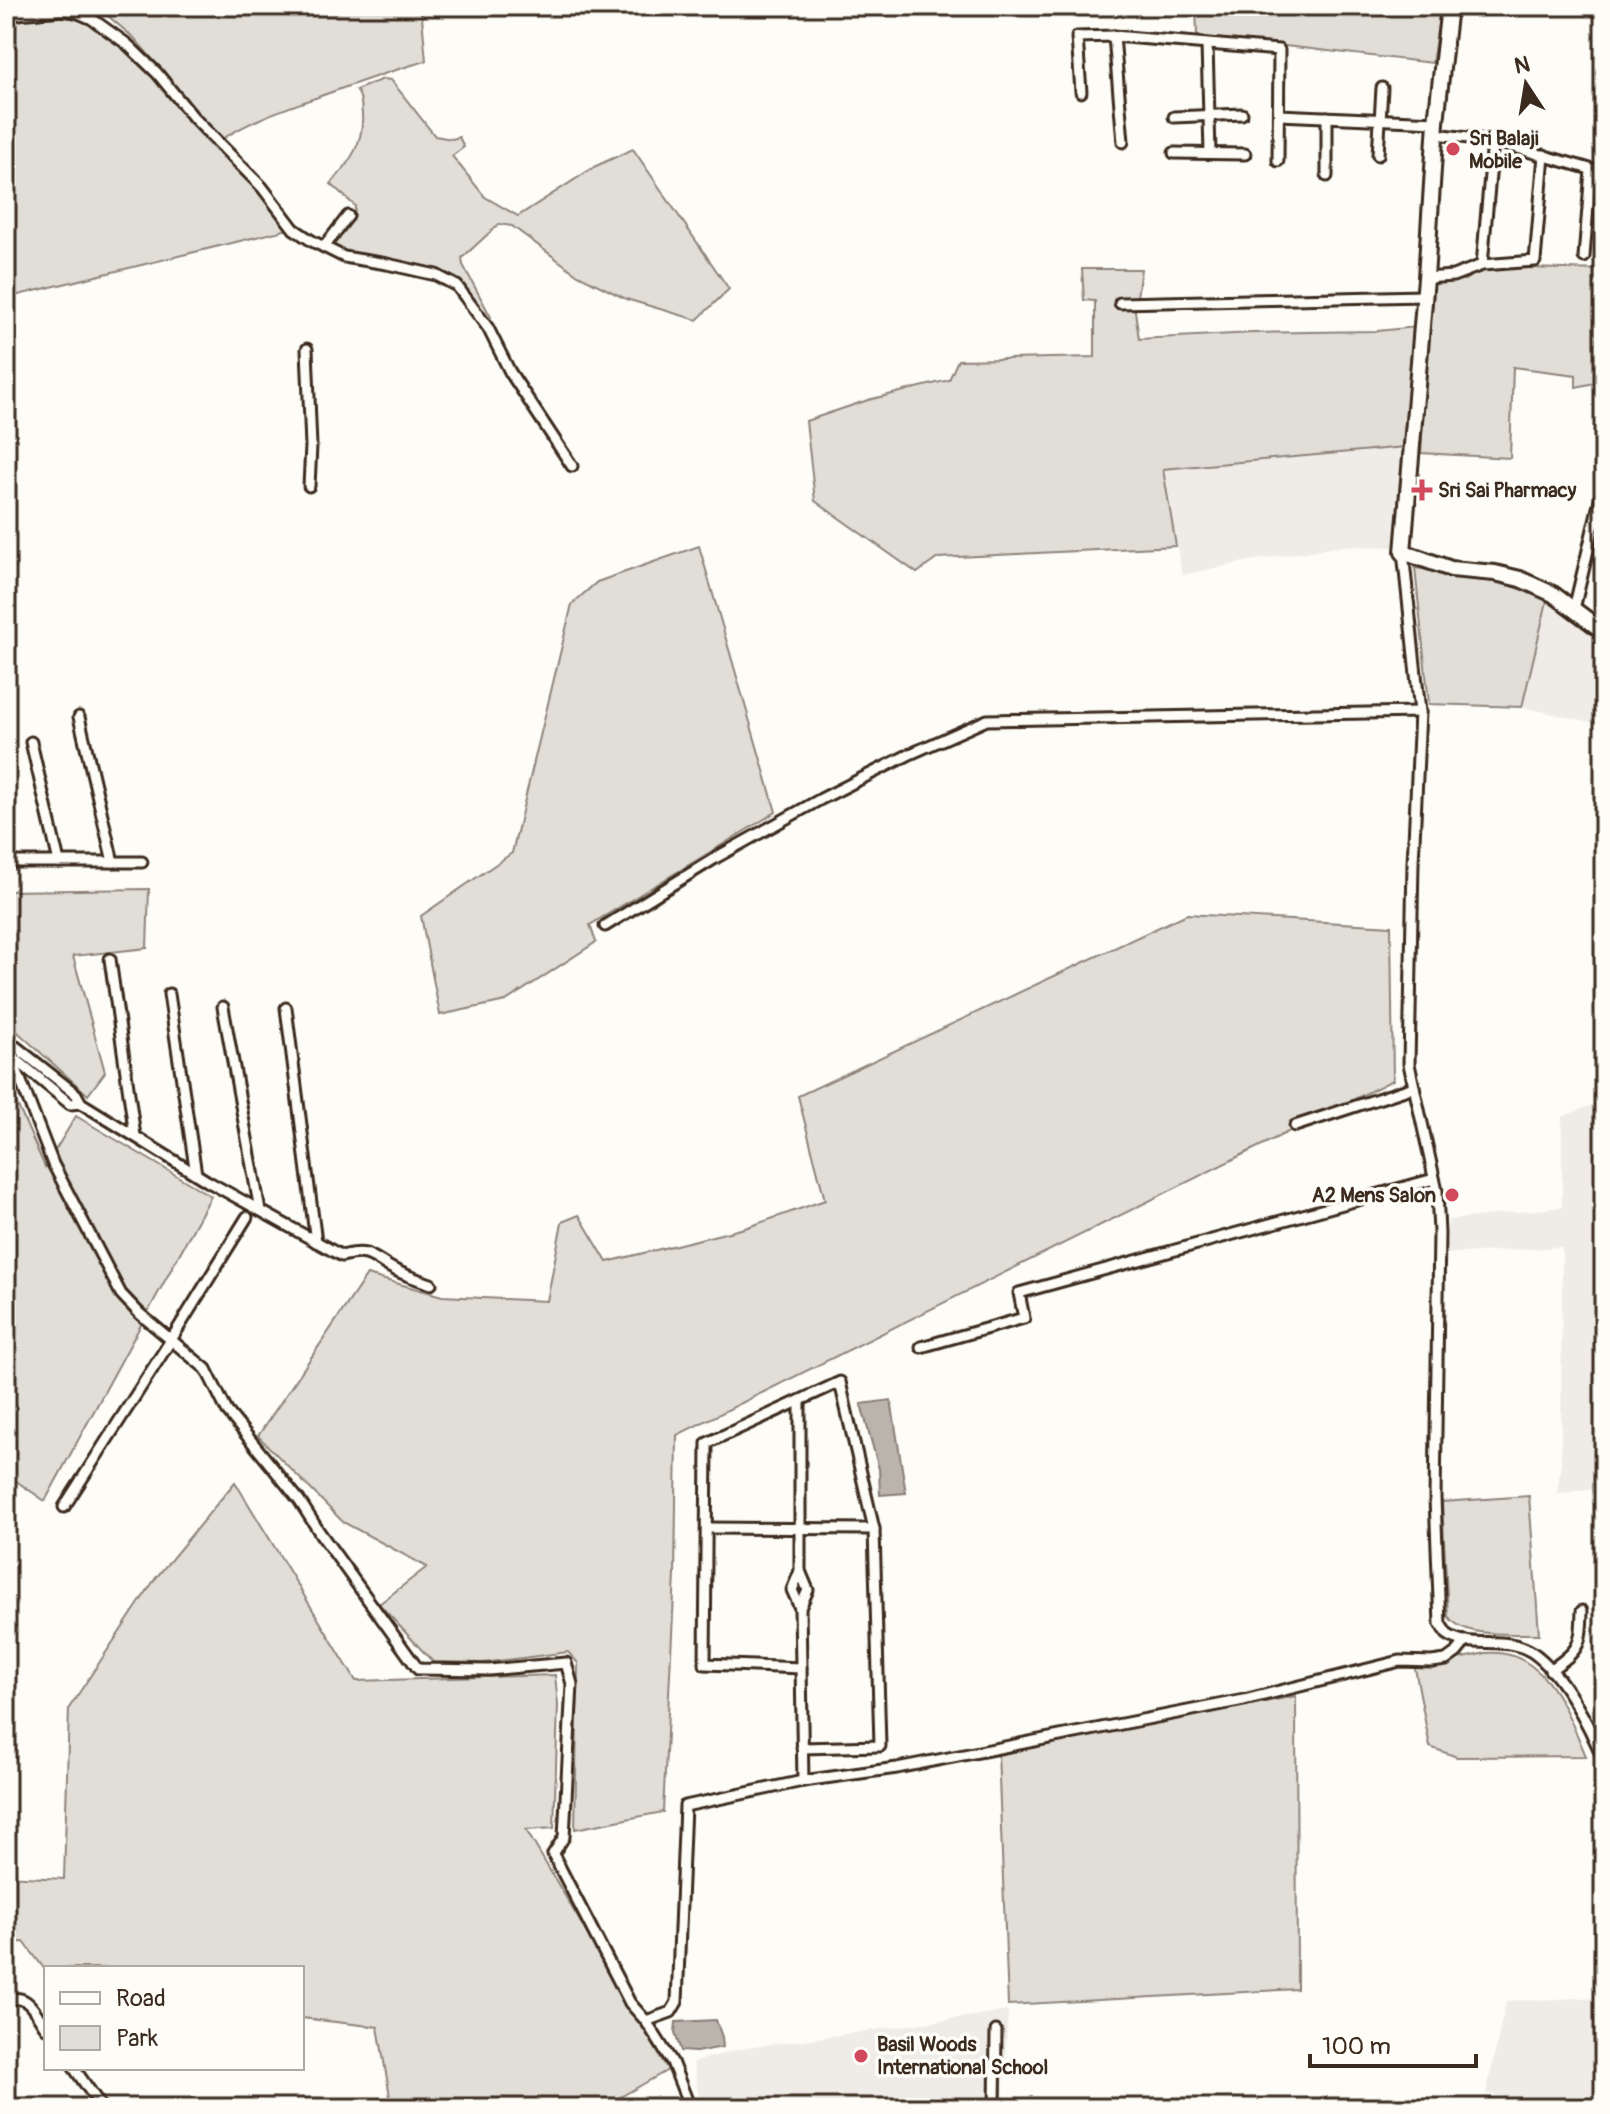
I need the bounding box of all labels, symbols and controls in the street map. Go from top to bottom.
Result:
north arrow [1486,44,1566,124]
text: N [1512,50,1532,81]
place label: Sri Balaji Mobile [1469,126,1539,174]
marker: Sri Balaji Mobile [1444,140,1462,158]
place label: Sri Sai Pharmacy [1438,478,1577,503]
marker: Sri Sai Pharmacy [1413,481,1431,499]
place label: A2 Mens Salon [1312,1183,1436,1208]
marker: A2 Mens Salon [1443,1186,1461,1204]
legend [44,1966,304,2070]
text: Road [116,1984,166,2013]
scale bar [1310,2018,1476,2068]
text: Park [116,2024,158,2053]
place label: Basil Woods International School [877,2032,1048,2080]
text: 100 m [1322,2032,1391,2061]
marker: Basil Woods International School [852,2047,870,2065]

